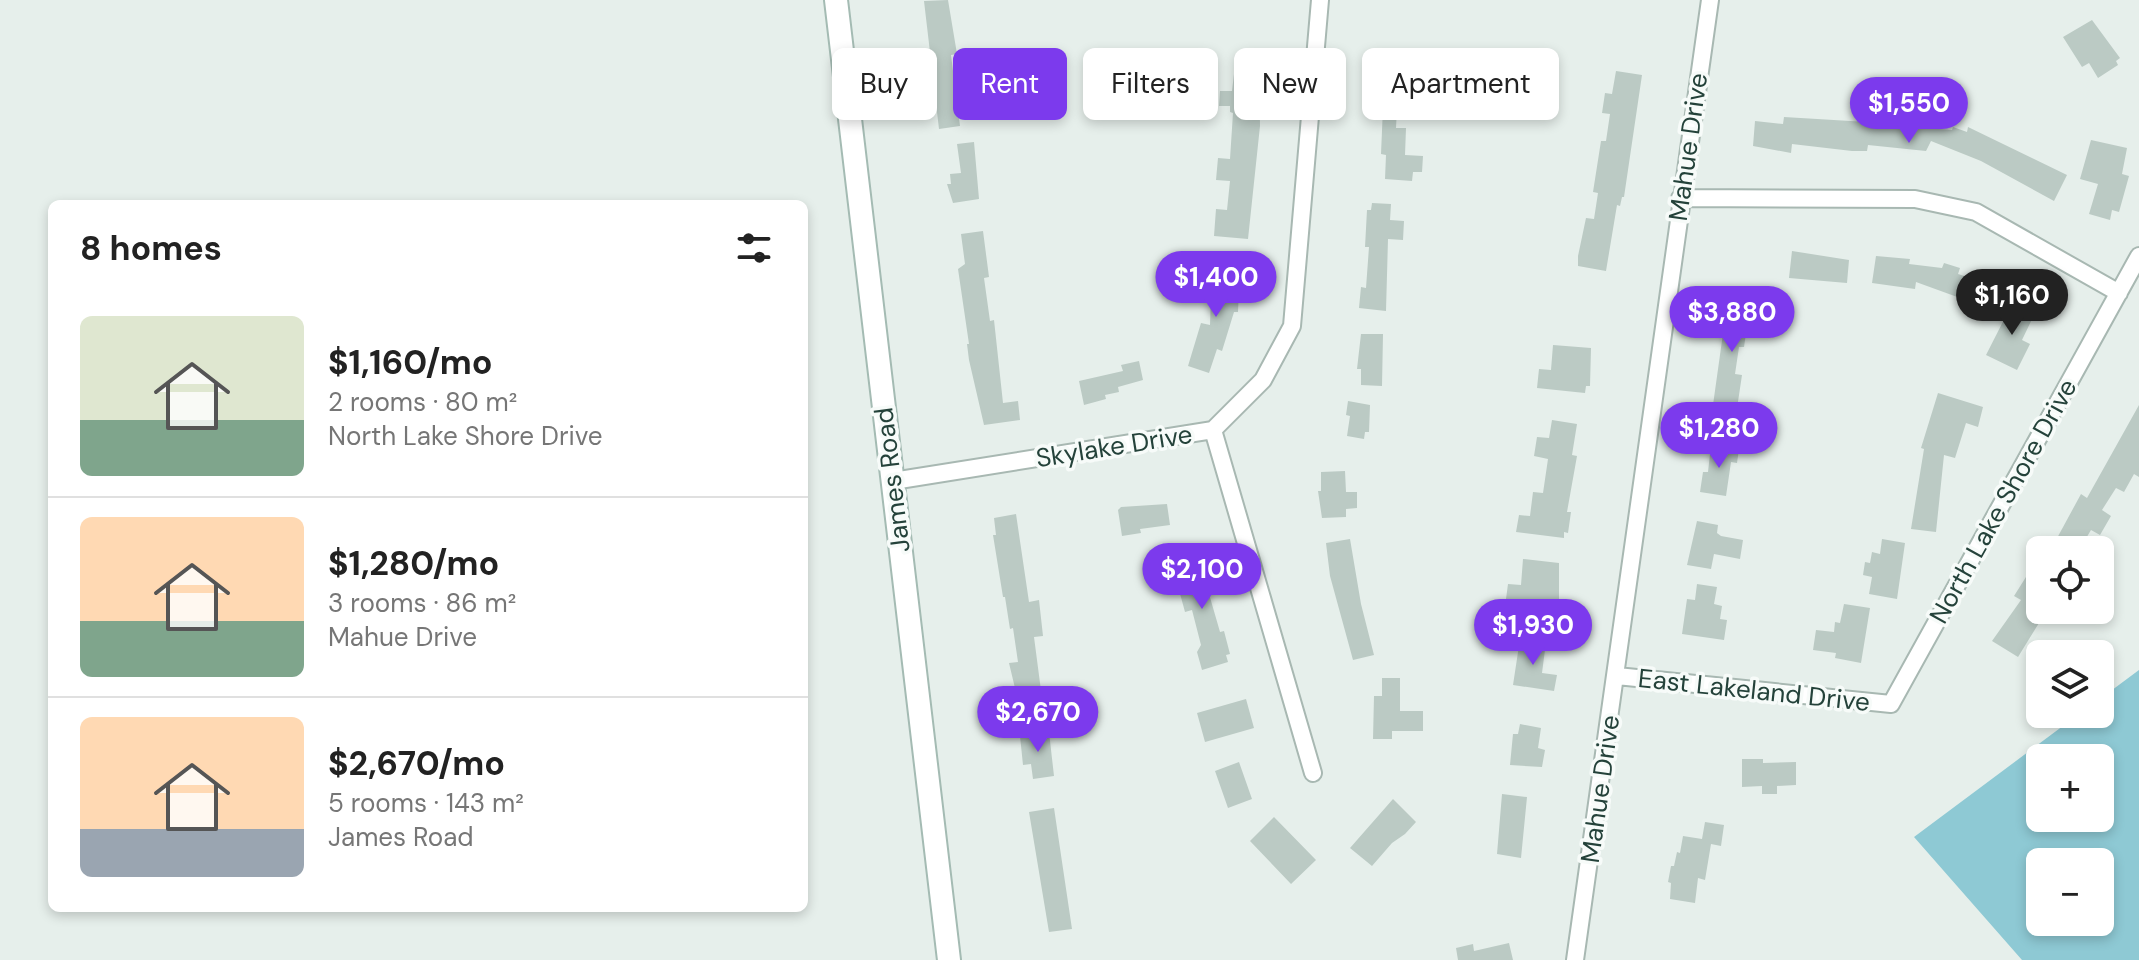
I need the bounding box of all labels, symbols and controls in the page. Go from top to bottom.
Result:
chip: Buy [832,48,937,120]
chip: Rent [953,48,1067,120]
chip: Filters [1083,48,1218,120]
chip: New [1234,48,1346,120]
chip: Apartment [1362,48,1559,120]
street label: Mahue Drive [1661,71,1715,223]
pin: $1,550 [1844,77,1974,145]
text: $1,550 [1868,86,1950,120]
text: 8 homes [80,226,222,271]
icon: filters [732,226,776,270]
pin: $1,400 [1151,251,1281,319]
text: $1,400 [1173,260,1259,294]
pin: $1,160 [1947,269,2077,337]
text: $1,160 [1974,278,2050,312]
pin: $3,880 [1667,286,1797,354]
text: $3,880 [1688,295,1777,329]
text: $1,160/mo [328,340,492,385]
icon: home [144,348,240,444]
street label: North Lake Shore Drive [1922,373,2084,629]
text: 2 rooms · 80 m² [328,385,517,419]
pin: $1,280 [1654,402,1784,470]
street label: James Road [866,406,918,554]
text: $1,280 [1678,411,1760,445]
street label: Skylake Drive [1033,417,1195,475]
text: North Lake Shore Drive [328,419,603,453]
map controls [2026,536,2114,936]
button: locate [2026,536,2114,624]
text: $1,280/mo [328,541,499,586]
pin: $2,100 [1137,543,1267,611]
icon: home [144,549,240,645]
text: $2,100 [1160,552,1244,586]
text: 3 rooms · 86 m² [328,586,516,620]
pin: $1,930 [1468,599,1598,667]
text: $1,930 [1492,608,1574,642]
text: Mahue Drive [328,620,477,654]
button: layers [2026,640,2114,728]
street label: East Lakeland Drive [1636,661,1872,719]
pin: $2,670 [973,686,1103,754]
text: $2,670 [995,695,1081,729]
street label: Mahue Drive [1573,713,1627,865]
text: $2,670/mo [328,741,505,786]
button: + [2026,744,2114,832]
icon: home [144,749,240,845]
text: 5 rooms · 143 m² [328,786,524,820]
text: James Road [328,820,474,854]
button: − [2026,848,2114,936]

